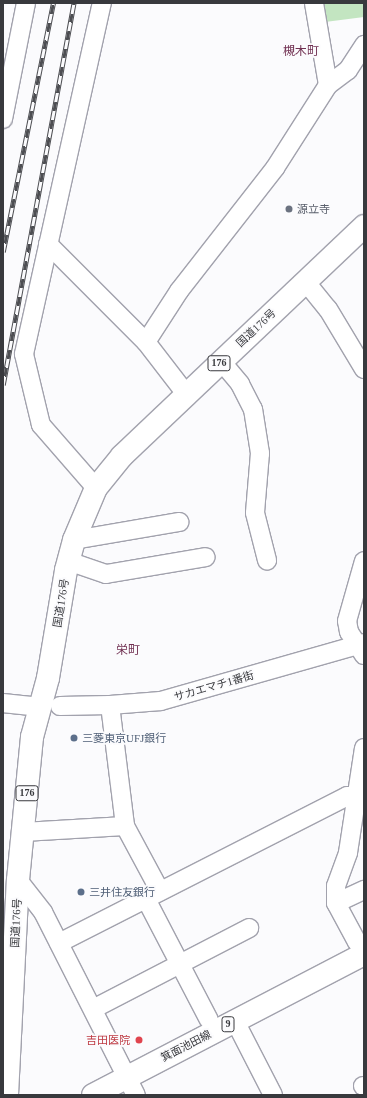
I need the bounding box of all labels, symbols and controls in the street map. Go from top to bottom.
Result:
district label: 槻木町 [283,45,319,59]
place label: 源立寺 [297,202,330,216]
marker: 源立寺 [284,204,294,214]
street label: 国道176号 [233,306,279,350]
road number: 176 [207,355,231,371]
street label: 国道176号 [51,578,71,628]
district label: 栄町 [116,644,140,658]
street label: サカエマチ1番街 [173,668,255,704]
place label: 三菱東京UFJ銀行 [82,731,166,745]
marker: 三菱東京UFJ銀行 [69,733,79,743]
road number: 176 [15,785,39,801]
place label: 三井住友銀行 [89,885,155,899]
marker: 三井住友銀行 [76,887,86,897]
street label: 国道176号 [8,898,24,948]
road number: 9 [221,1016,235,1032]
street label: 箕面池田線 [159,1028,213,1064]
place label: 吉田医院 [86,1033,130,1047]
marker: 吉田医院 [133,1034,145,1046]

